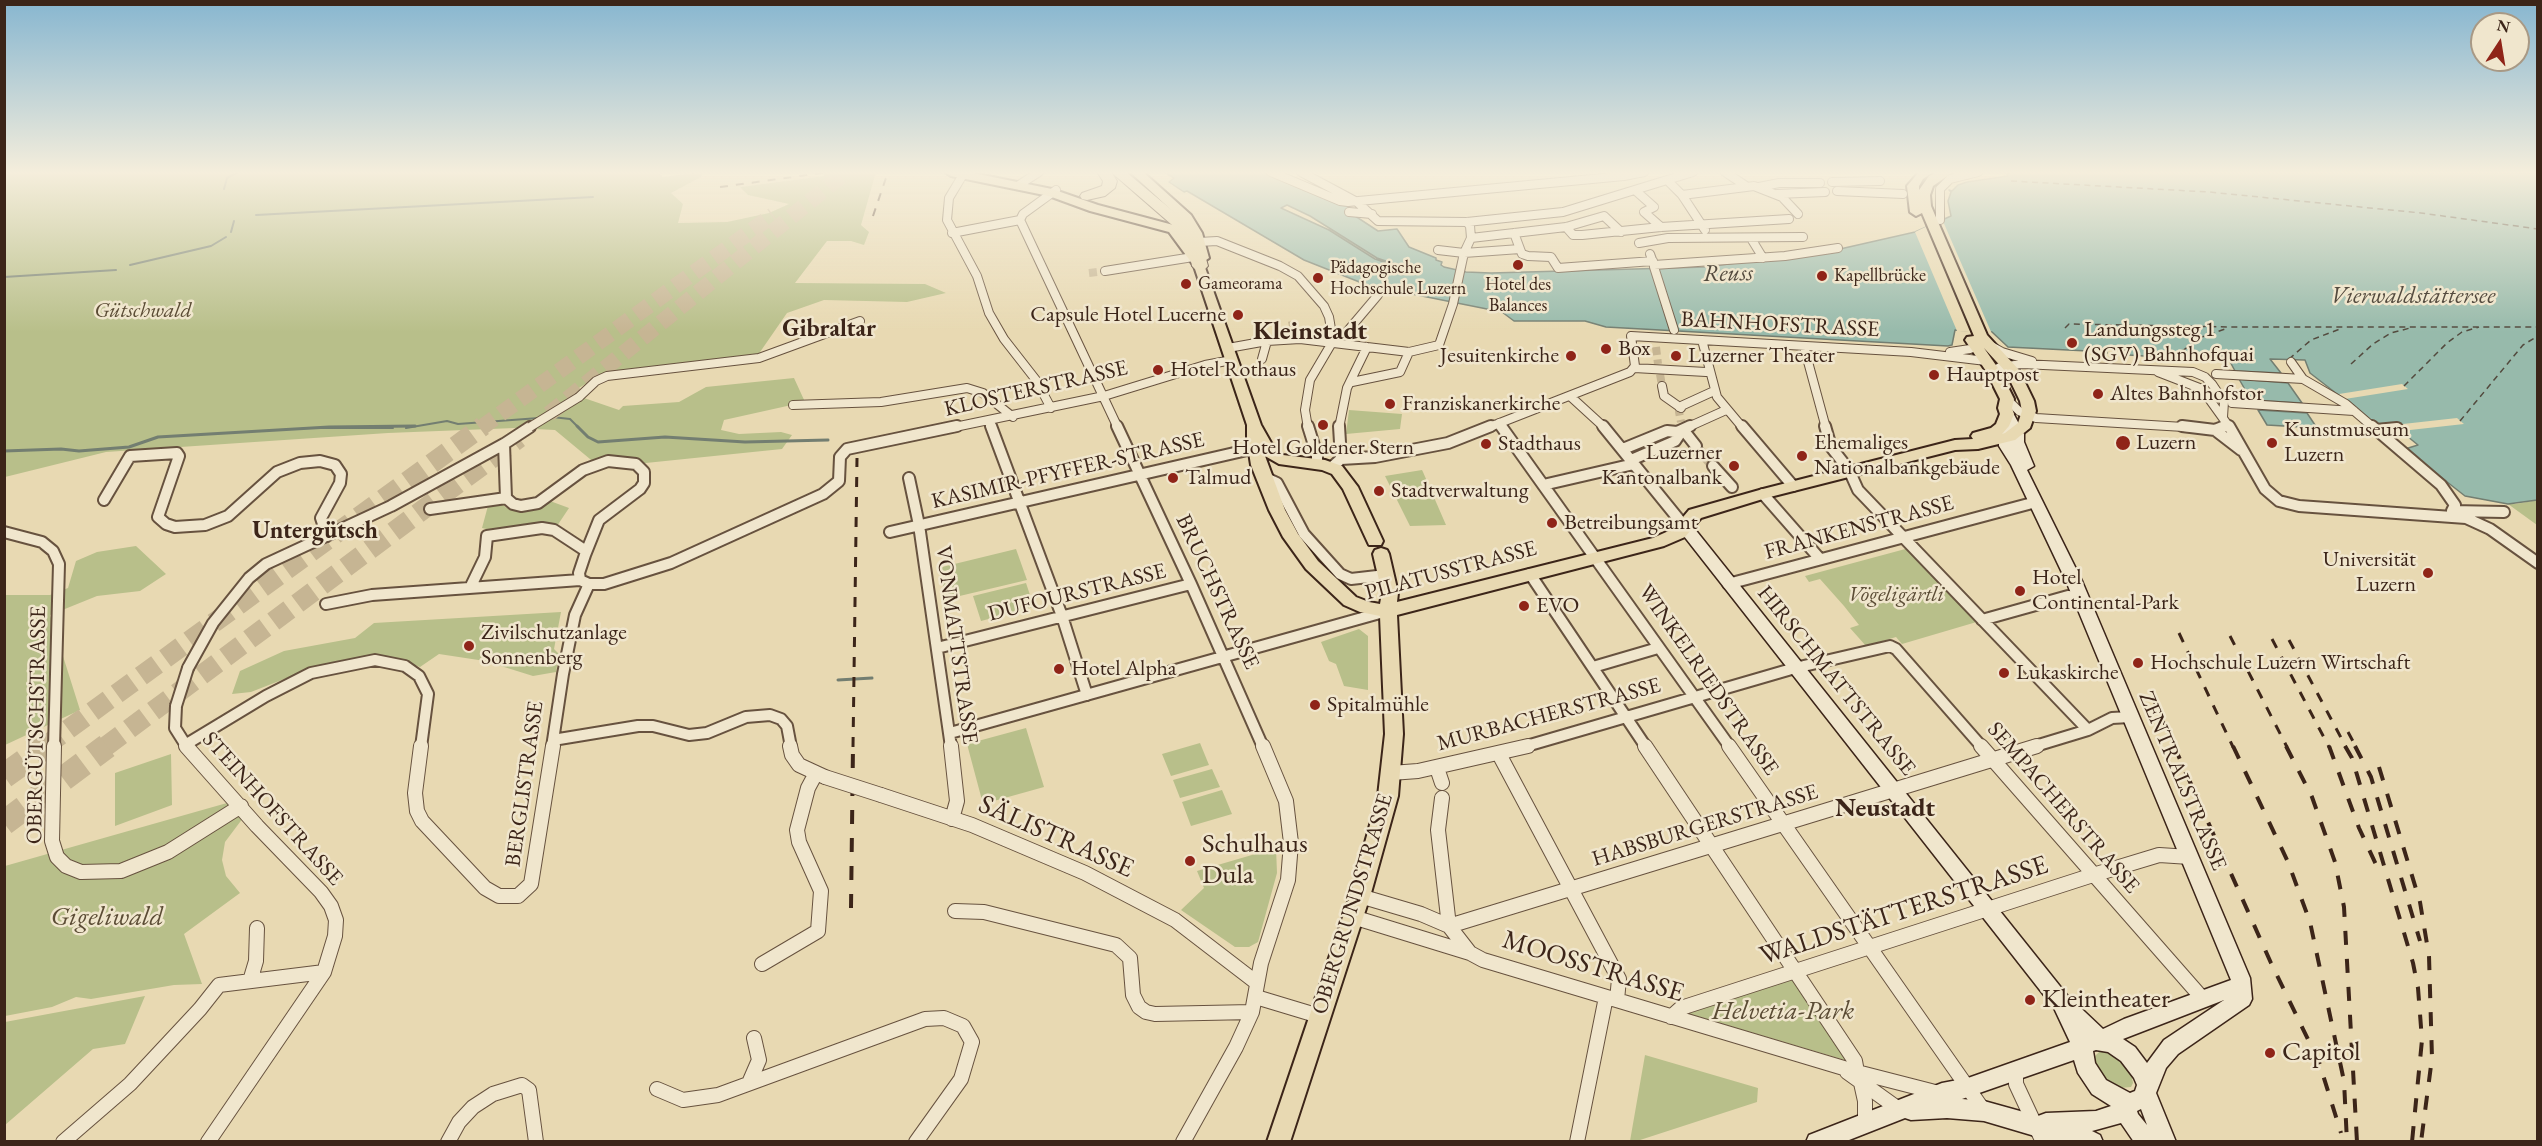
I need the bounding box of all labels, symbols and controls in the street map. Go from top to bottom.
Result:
north arrow [2470,12,2530,72]
text: N [2495,14,2512,37]
place label: Pädagogische Hochschule Luzern [1330,257,1466,300]
marker: Hotel des Balances [1511,258,1525,272]
water label: Reuss [1703,259,1753,289]
place label: Kapellbrücke [1834,265,1926,287]
marker: Kapellbrücke [1815,269,1829,283]
marker: Pädagogische Hochschule Luzern [1311,271,1325,285]
place label: Gameorama [1198,273,1282,295]
place label: Hotel des Balances [1485,274,1551,316]
marker: Gameorama [1179,277,1193,291]
water label: Vierwaldstättersee [2331,282,2495,310]
park label: Gütschwald [94,298,192,324]
place label: Capsule Hotel Lucerne [1030,302,1226,328]
street label: BAHNHOFSTRASSE [1680,307,1880,343]
marker: Capsule Hotel Lucerne [1231,308,1245,322]
district label: Gibraltar [782,315,876,343]
district label: Kleinstadt [1253,316,1367,348]
place label: Landungssteg 1 (SGV) Bahnhofquai [2084,317,2254,368]
place label: Box [1618,336,1650,362]
marker: Landungssteg 1 (SGV) Bahnhofquai [2065,336,2079,350]
marker: Box [1599,342,1613,356]
place label: Jesuitenkirche [1440,343,1559,369]
place label: Luzerner Theater [1688,343,1835,369]
marker: Jesuitenkirche [1564,349,1578,363]
marker: Luzerner Theater [1669,349,1683,363]
street label: KLOSTERSTRASSE [942,355,1130,423]
place label: Hotel Rothaus [1170,357,1296,383]
place label: Hauptpost [1946,362,2039,388]
marker: Hotel Rothaus [1151,363,1165,377]
marker: Hauptpost [1927,368,1941,382]
place label: Altes Bahnhofstor [2110,381,2264,407]
marker: Altes Bahnhofstor [2091,387,2105,401]
place label: Franziskanerkirche [1402,391,1560,417]
marker: Franziskanerkirche [1383,397,1397,411]
place label: Kunstmuseum Luzern [2284,417,2409,469]
marker: Hotel Goldener Stern [1316,418,1330,432]
street label: KASIMIR-PFYFFER-STRASSE [929,427,1207,515]
place label: Ehemaliges Nationalbankgebäude [1814,430,2000,482]
place label: Luzern [2136,430,2196,456]
place label: Stadthaus [1498,431,1581,457]
marker: Luzern [2114,434,2132,452]
place label: Hotel Goldener Stern [1232,435,1414,461]
marker: Kunstmuseum Luzern [2265,436,2279,450]
marker: Stadthaus [1479,437,1493,451]
place label: Luzerner Kantonalbank [1602,440,1722,492]
marker: Ehemaliges Nationalbankgebäude [1795,449,1809,463]
marker: Luzerner Kantonalbank [1727,459,1741,473]
place label: Talmud [1185,465,1251,491]
marker: Talmud [1166,471,1180,485]
place label: Stadtverwaltung [1391,478,1528,504]
marker: Stadtverwaltung [1372,484,1386,498]
street label: FRANKENSTRASSE [1761,490,1957,566]
street label: BRUCHSTRASSE [1170,510,1264,674]
place label: Betreibungsamt [1564,510,1698,536]
marker: Betreibungsamt [1545,516,1559,530]
district label: Untergütsch [252,517,378,545]
street label: PILATUSSTRASSE [1362,535,1540,607]
street label: VONMATTSTRASSE [929,544,983,746]
place label: Universität Luzern [2323,547,2416,598]
street label: DUFOURSTRASSE [985,558,1169,628]
place label: Hotel Continental-Park [2032,565,2179,616]
marker: Universität Luzern [2421,566,2435,580]
street label: WINKELRIEDSTRASSE [1632,579,1784,781]
street label: HIRSCHMATTSTRASSE [1751,581,1921,781]
park label: Vögeligärtli [1848,582,1944,608]
marker: Hotel Continental-Park [2013,584,2027,598]
place label: EVO [1536,593,1579,619]
marker: EVO [1517,599,1531,613]
street label: OBERGÜTSCHSTRASSE [22,606,52,844]
place label: Zivilschutzanlage Sonnenberg [481,620,627,672]
marker: Zivilschutzanlage Sonnenberg [462,639,476,653]
place label: Hochschule Luzern Wirtschaft [2150,650,2410,676]
place label: Hotel Alpha [1071,656,1177,682]
marker: Hochschule Luzern Wirtschaft [2131,656,2145,670]
place label: Lukaskirche [2016,660,2119,686]
marker: Hotel Alpha [1052,662,1066,676]
marker: Lukaskirche [1997,666,2011,680]
street label: MURBACHERSTRASSE [1434,672,1664,758]
street label: ZENTRALSTRASSE [2132,687,2232,875]
place label: Spitalmühle [1327,692,1429,718]
marker: Spitalmühle [1308,698,1322,712]
street label: BERGLISTRASSE [500,699,550,869]
street label: SEMPACHERSTRASSE [1981,717,2145,899]
street label: STEINHOFSTRASSE [196,727,348,891]
street label: HABSBURGERSTRASSE [1589,779,1821,873]
street label: SÄLISTRASSE [974,788,1138,886]
street label: OBERGRUNDSTRASSE [1307,790,1399,1018]
district label: Neustadt [1835,793,1935,825]
place label: Schulhaus Dula [1202,829,1308,892]
street label: WALDSTÄTTERSTRASSE [1756,849,2052,973]
marker: Schulhaus Dula [1183,854,1197,868]
park label: Gigeliwald [50,902,164,934]
street label: MOOSSTRASSE [1498,924,1688,1010]
place label: Kleintheater [2042,984,2170,1016]
marker: Kleintheater [2023,993,2037,1007]
park label: Helvetia-Park [1712,996,1854,1028]
place label: Capitol [2282,1037,2360,1069]
marker: Capitol [2263,1046,2277,1060]

